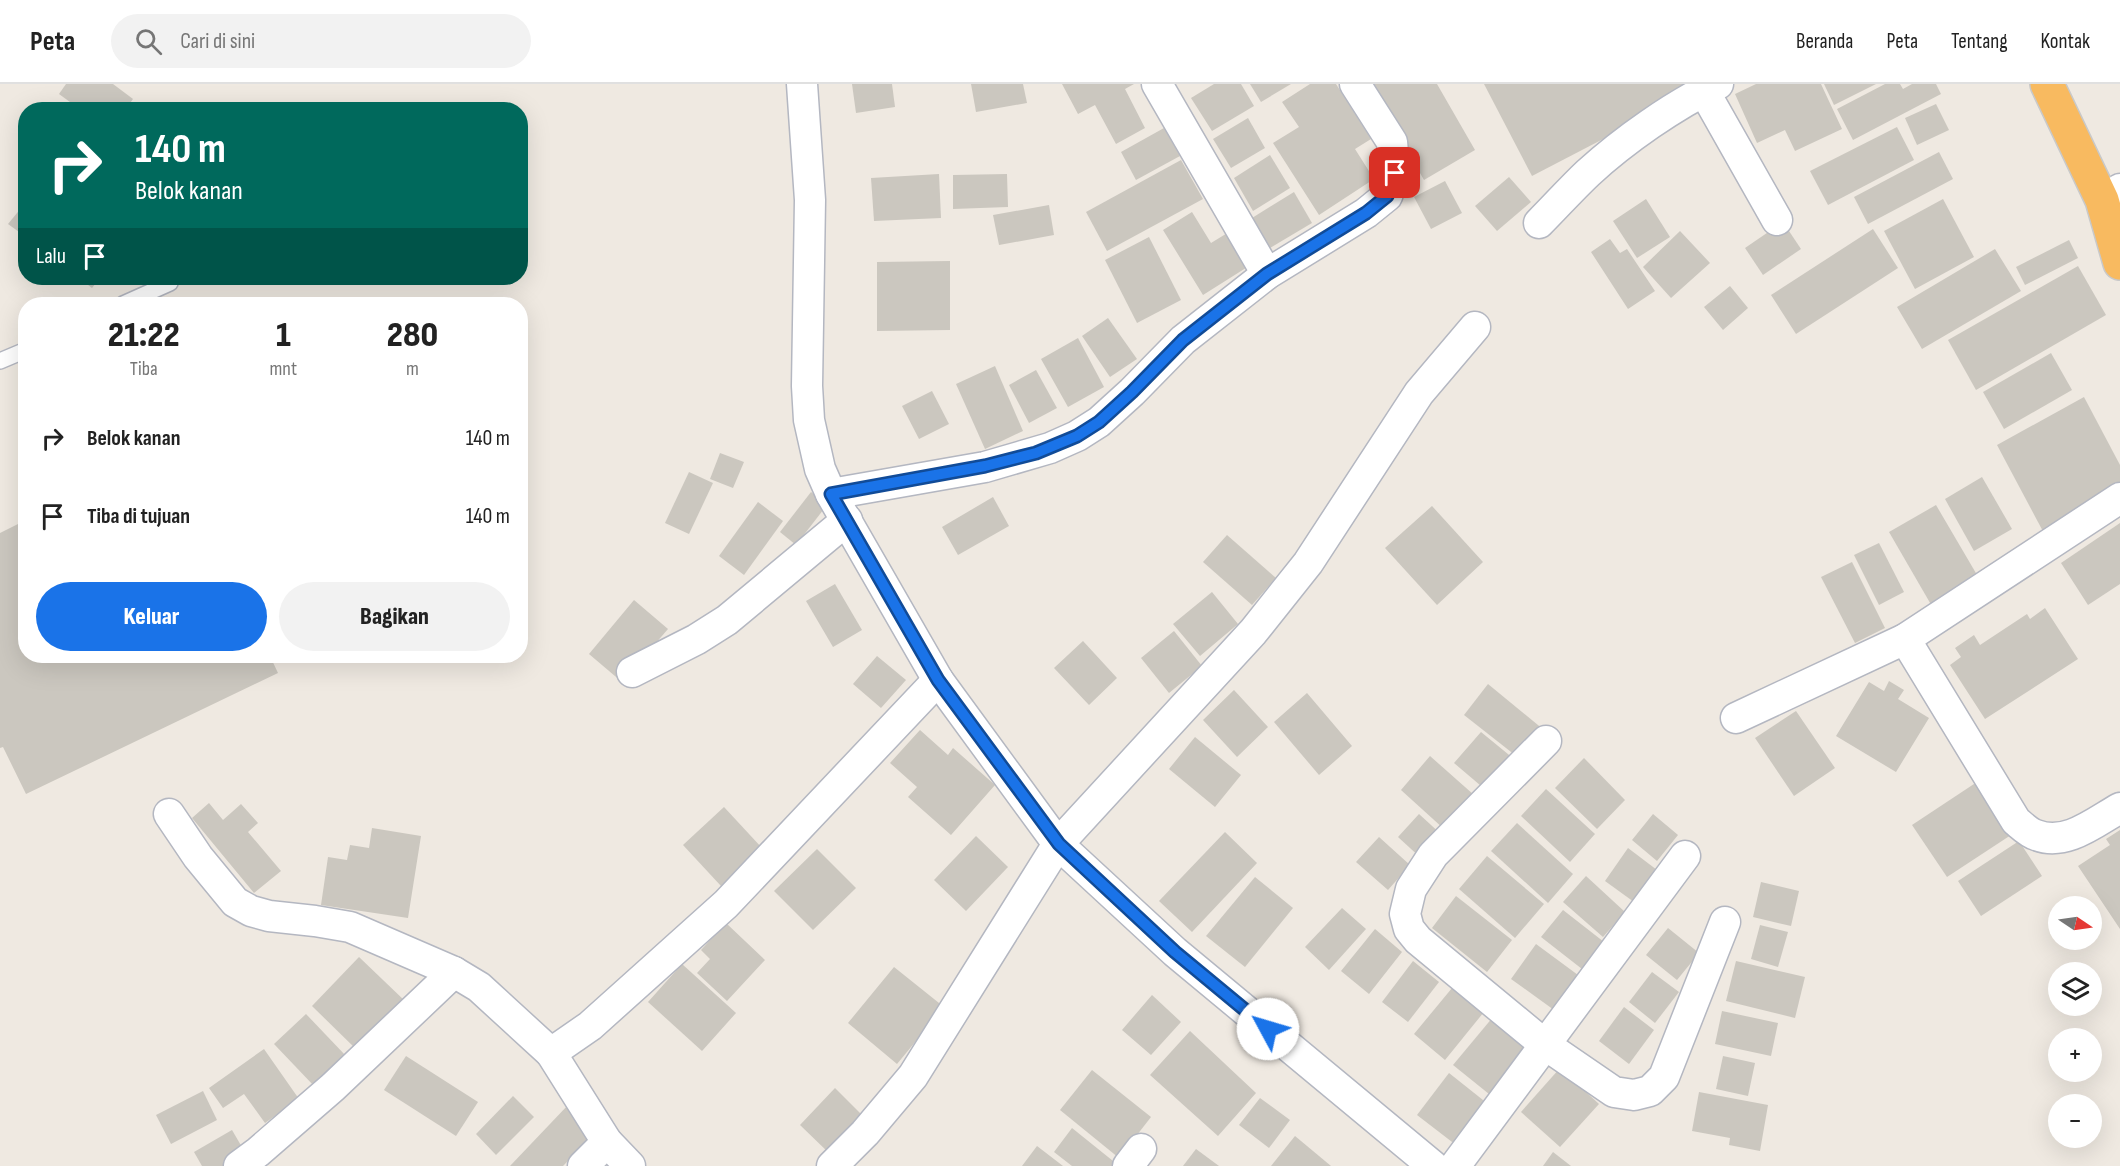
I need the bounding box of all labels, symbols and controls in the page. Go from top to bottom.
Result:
search box [111,14,531,68]
text: Peta [30,25,75,58]
icon: search [132,25,165,58]
text: Cari di sini [180,28,255,55]
text: Beranda [1796,29,1853,54]
text: Peta [1886,29,1918,54]
text: Tentang [1951,29,2008,54]
text: Kontak [2041,29,2090,54]
text: 140 m [135,124,226,175]
icon: right [36,126,114,204]
pin [1369,147,1420,198]
icon: arrive [1378,156,1411,189]
text: Belok kanan [135,175,243,207]
icon: arrive [78,240,111,273]
text: Lalu [36,243,66,270]
text: 21:22 [108,314,180,357]
text: 1 [276,314,291,357]
text: 280 [387,314,438,357]
text: Tiba [130,357,158,381]
text: mnt [269,357,297,381]
text: m [406,357,419,381]
icon: right [36,422,69,455]
text: Belok kanan [87,425,180,452]
text: 140 m [466,425,510,452]
icon: arrive [36,500,69,533]
text: Tiba di tujuan [87,503,190,530]
text: 140 m [466,503,510,530]
button: Keluar [36,582,267,651]
button: Bagikan [279,582,510,651]
north arrow [2048,896,2102,950]
map controls [2048,896,2102,1148]
button: layers [2048,962,2102,1016]
position arrow [1236,997,1300,1061]
button: + [2048,1028,2102,1082]
button: − [2048,1094,2102,1148]

